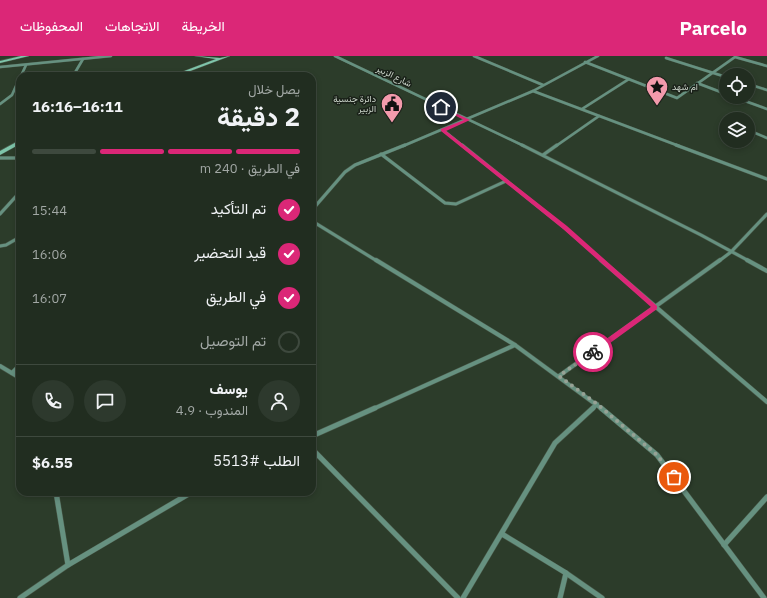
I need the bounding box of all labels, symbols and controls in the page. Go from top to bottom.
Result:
text: Parcelo [680,16,747,40]
text: المحفوظات [20,17,83,35]
text: الاتجاهات [105,17,159,35]
text: الخريطة [181,17,225,35]
street label: شارع الزبير [373,62,414,90]
map controls [719,68,755,148]
button: locate [719,68,755,104]
place icon: ام شهد [644,74,670,107]
text: يصل خلال [248,81,300,98]
place label: ام شهد [672,81,698,93]
pin [424,90,458,124]
public building icon: دائرة جنسية الزبير [379,91,405,124]
place label: دائرة جنسية الزبير [333,93,376,115]
icon: home [430,96,452,118]
text: 16:11–16:16 [32,97,123,116]
text: 2 دقيقة [217,99,300,133]
button: layers [719,112,755,148]
text: في الطريق · 240 m [200,160,300,177]
text: تم التأكيد [211,199,266,218]
icon: check [278,199,300,221]
text: 15:44 [32,202,67,219]
text: قيد التحضير [194,243,266,262]
icon: check [278,243,300,265]
text: 16:06 [32,246,67,263]
text: في الطريق [206,287,266,306]
icon: check [278,287,300,309]
text: 16:07 [32,290,67,307]
text: تم التوصيل [200,331,266,350]
courier [573,332,613,372]
icon: bike [582,341,604,363]
text: يوسف [210,379,248,398]
button: phone [32,380,74,422]
button: chat [84,380,126,422]
button: person [258,380,300,422]
text: المندوب · 4.9 [176,402,248,419]
text: الطلب #5513 [213,451,300,470]
text: $6.55 [32,453,73,472]
pin [657,460,691,494]
icon: bag [663,466,685,488]

